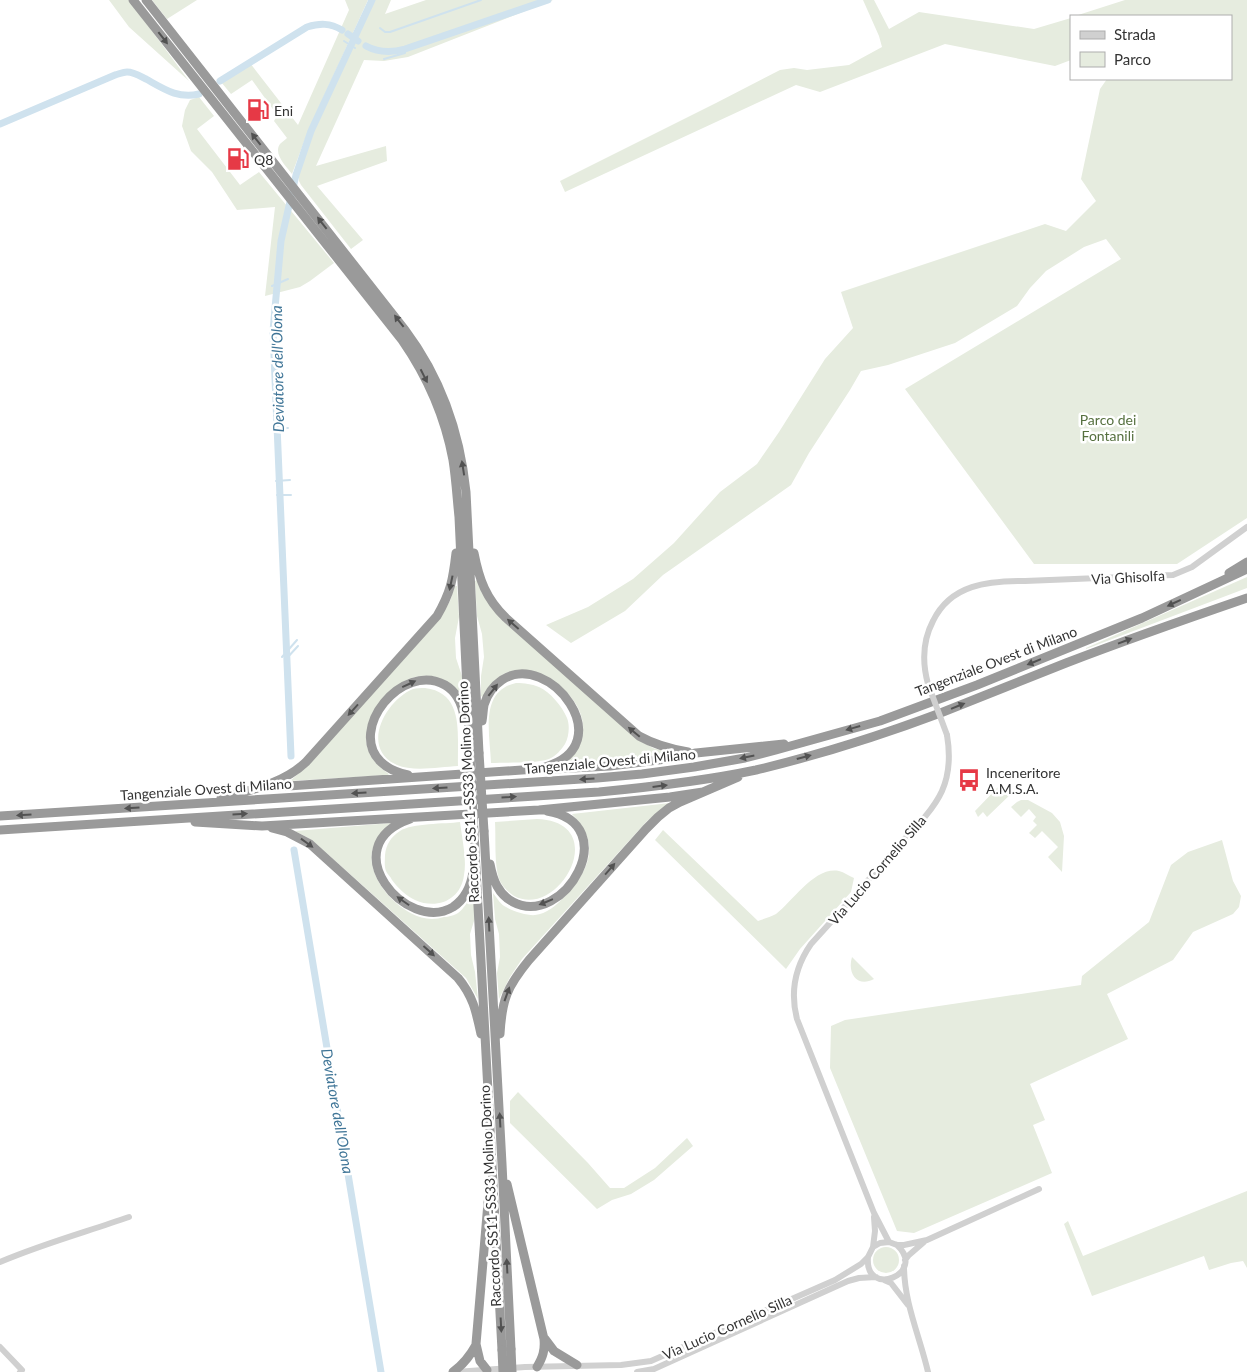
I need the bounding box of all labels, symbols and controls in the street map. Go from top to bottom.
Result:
legend [1070,15,1232,80]
text: Strada [1114,25,1156,43]
one-way arrow [158,32,169,45]
text: Parco [1114,50,1151,68]
fuel station icon: Eni [245,97,271,123]
place label: Eni [274,102,293,119]
one-way arrow [250,133,261,146]
fuel station icon: Q8 [225,146,251,172]
place label: Q8 [254,151,273,168]
one-way arrow [317,217,328,230]
water label: Deviatore dell'Olona [267,305,287,433]
one-way arrow [393,315,404,328]
one-way arrow [420,369,428,383]
park label: Parco dei Fontanili [1080,411,1136,444]
one-way arrow [459,460,467,476]
street label: Via Ghisolfa [1091,567,1165,587]
one-way arrow [447,576,455,591]
one-way arrow [1167,599,1181,607]
one-way arrow [507,618,519,630]
street label: Tangenziale Ovest di Milano [913,622,1079,700]
one-way arrow [1118,636,1133,644]
one-way arrow [1026,658,1041,666]
one-way arrow [402,680,416,688]
street label: Raccordo SS11-SS33 Molino Dorino [454,681,482,903]
one-way arrow [488,683,498,697]
one-way arrow [951,702,965,710]
one-way arrow [347,704,359,716]
one-way arrow [846,725,861,733]
one-way arrow [628,726,641,737]
street label: Tangenziale Ovest di Milano [524,745,696,777]
one-way arrow [740,753,755,761]
one-way arrow [797,753,812,761]
place label: Inceneritore A.M.S.A. [986,764,1060,797]
bus stop icon: Inceneritore A.M.S.A. [956,767,982,793]
street label: Tangenziale Ovest di Milano [120,775,292,803]
one-way arrow [578,775,594,783]
one-way arrow [652,782,668,790]
one-way arrow [431,785,447,793]
one-way arrow [351,790,367,798]
one-way arrow [501,793,517,801]
one-way arrow [123,804,139,812]
one-way arrow [233,810,249,818]
one-way arrow [16,811,32,819]
street label: Via Lucio Cornelio Silla [825,812,929,928]
one-way arrow [300,838,313,849]
one-way arrow [604,863,615,876]
one-way arrow [396,896,410,906]
one-way arrow [539,899,553,907]
one-way arrow [484,915,492,931]
one-way arrow [422,945,434,957]
one-way arrow [503,986,511,1001]
water label: Deviatore dell'Olona [318,1047,358,1175]
street label: Raccordo SS11-SS33 Molino Dorino [476,1085,504,1307]
one-way arrow [495,1112,503,1128]
one-way arrow [502,1257,510,1273]
street label: Via Lucio Cornelio Silla [660,1291,794,1363]
one-way arrow [497,1317,505,1333]

